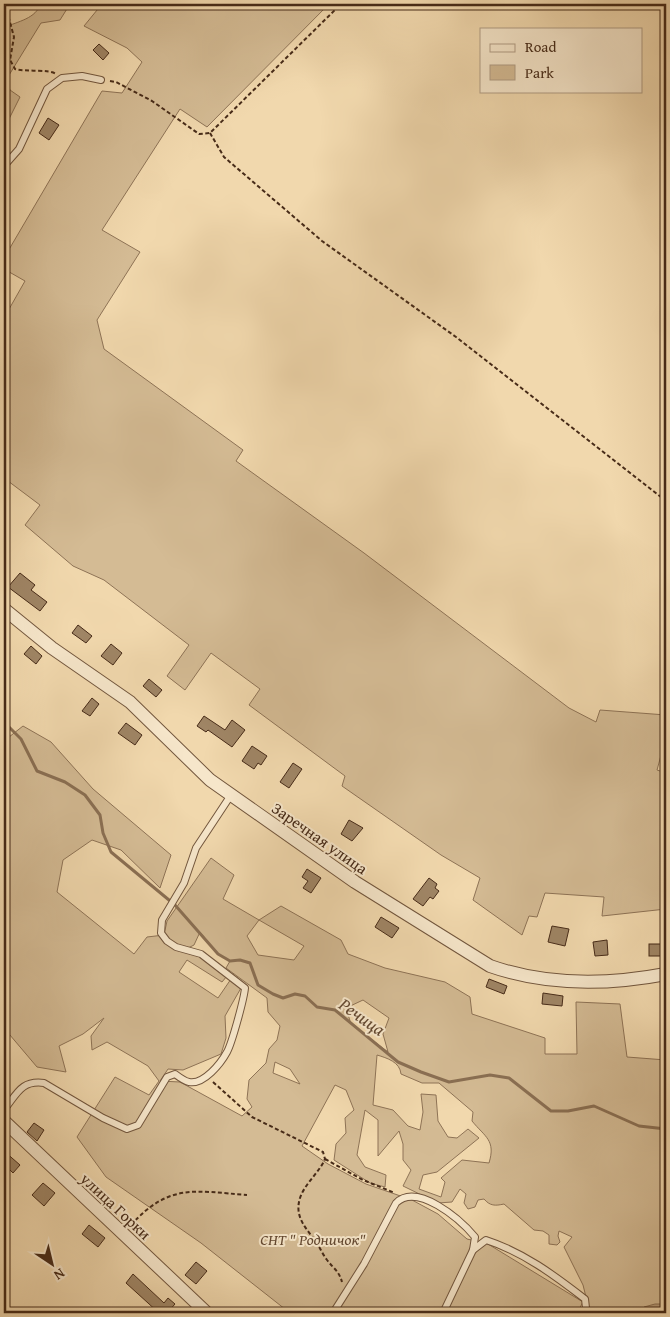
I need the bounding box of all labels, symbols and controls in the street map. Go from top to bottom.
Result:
legend [480,28,642,92]
text: Road [525,36,556,57]
text: Park [525,62,554,83]
street label: Заречная улица [267,796,373,880]
water label: Речица [333,990,392,1043]
street label: улица Горки [74,1166,157,1246]
park label: СНТ " Родничок" [260,1227,366,1251]
north arrow [28,1240,78,1290]
text: N [49,1264,69,1286]

